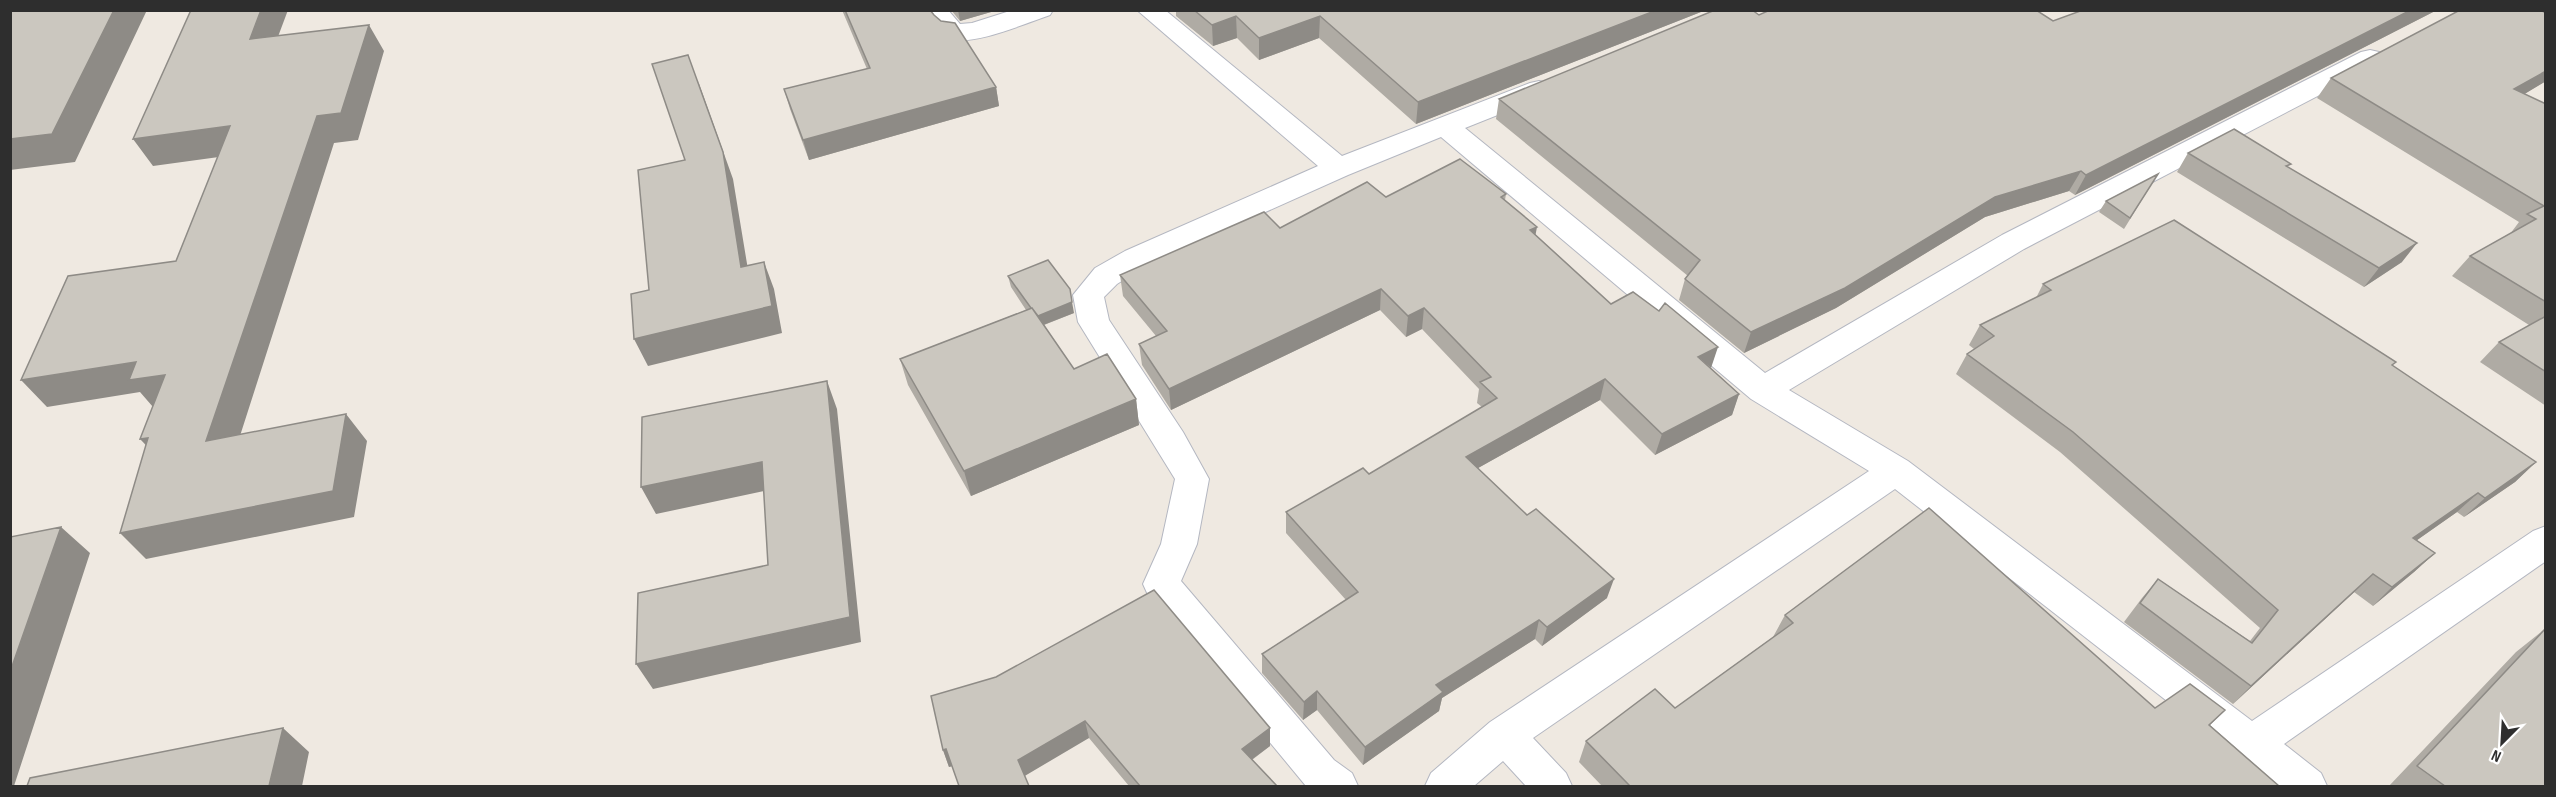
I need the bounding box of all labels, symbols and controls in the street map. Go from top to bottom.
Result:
north arrow [2472,713,2532,773]
text: N [2489,745,2504,766]

